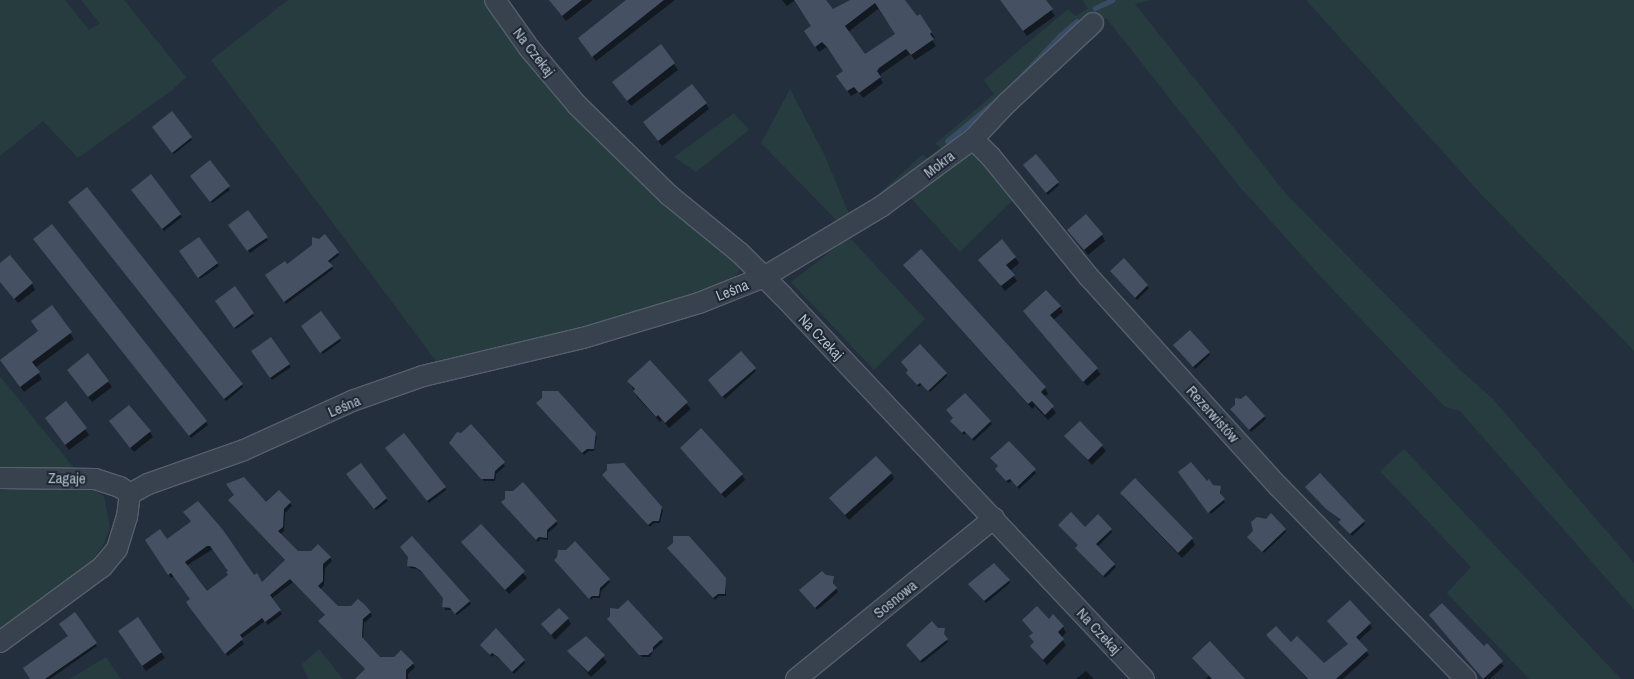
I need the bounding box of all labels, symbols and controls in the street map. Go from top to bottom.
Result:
street label: Na Czekaj [509,24,559,80]
street label: Mokra [920,147,958,181]
street label: Leśna [713,275,751,305]
street label: Na Czekaj [795,310,847,364]
street label: Rezerwistów [1183,382,1243,446]
street label: Leśna [325,391,363,421]
street label: Zagaje [48,469,86,487]
street label: Sosnowa [870,576,920,622]
street label: Na Czekaj [1073,604,1125,658]

